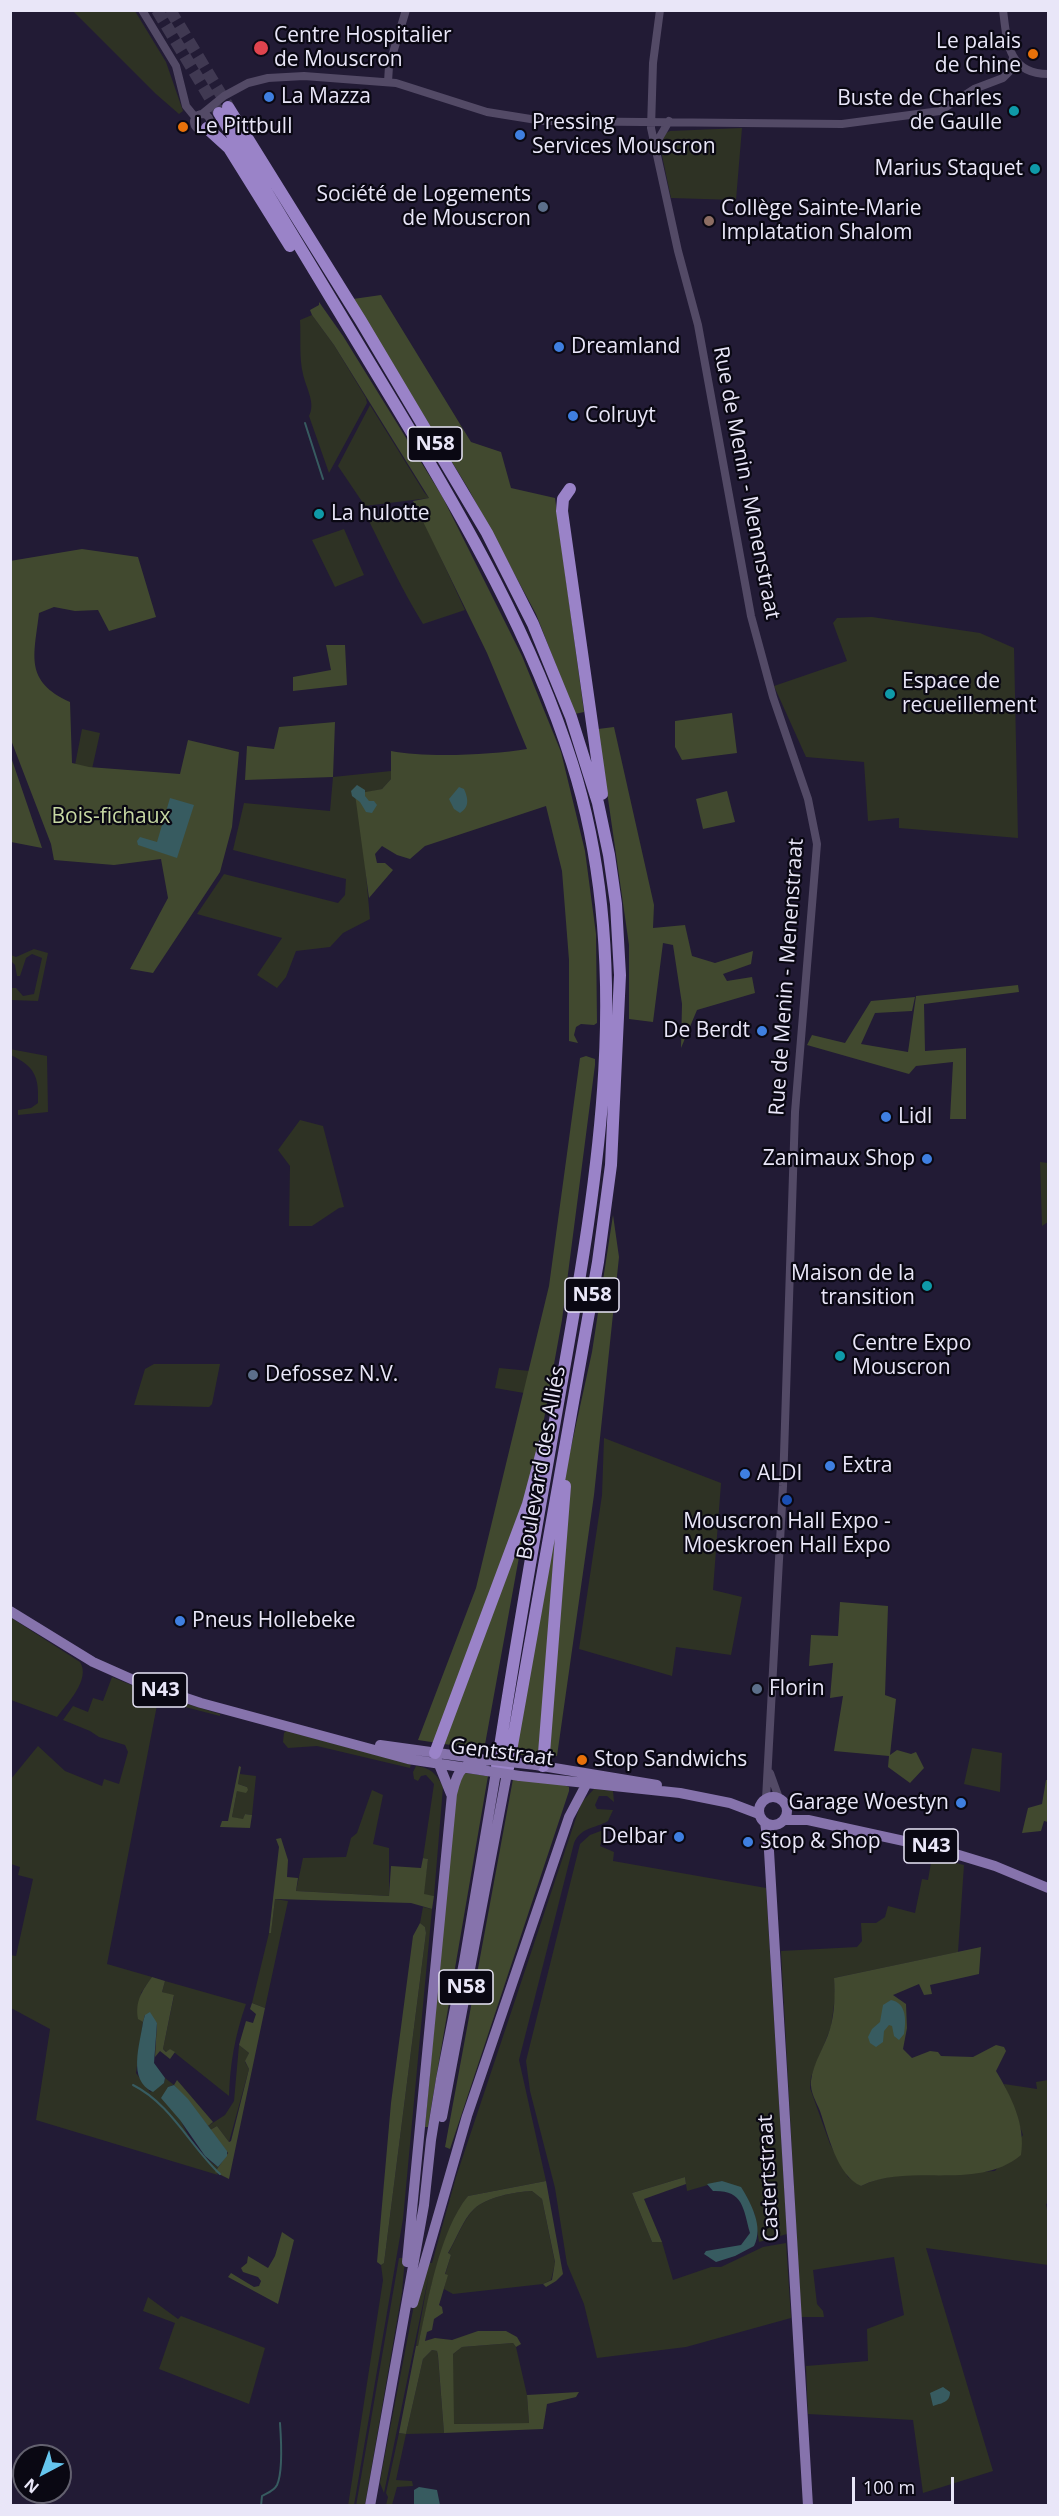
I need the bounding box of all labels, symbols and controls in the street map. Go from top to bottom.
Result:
place label: Centre Hospitalier de Mouscron [274,23,452,73]
place label: Le palais de Chine [935,29,1021,79]
marker: Centre Hospitalier de Mouscron [252,39,270,57]
marker: Le palais de Chine [1026,47,1040,61]
place label: La Mazza [281,84,371,110]
place label: Buste de Charles de Gaulle [837,86,1002,136]
marker: La Mazza [262,90,276,104]
marker: Buste de Charles de Gaulle [1007,104,1021,118]
place label: Pressing Services Mouscron [532,110,716,160]
place label: Le Pittbull [195,114,292,140]
marker: Le Pittbull [176,120,190,134]
marker: Pressing Services Mouscron [513,128,527,142]
place label: Marius Staquet [875,156,1023,182]
marker: Marius Staquet [1028,162,1042,176]
place label: Société de Logements de Mouscron [316,182,531,232]
place label: Collège Sainte-Marie Implatation Shalom [721,196,922,246]
marker: Société de Logements de Mouscron [536,200,550,214]
marker: Collège Sainte-Marie Implatation Shalom [702,214,716,228]
place label: Dreamland [571,334,680,360]
marker: Dreamland [552,340,566,354]
street label: Rue de Menin - Menenstraat [707,344,785,622]
place label: Colruyt [585,403,656,429]
marker: Colruyt [566,409,580,423]
road number: N58 [408,427,462,461]
place label: La hulotte [331,501,430,527]
marker: La hulotte [312,507,326,521]
place label: Espace de recueillement [902,669,1036,719]
marker: Espace de recueillement [883,687,897,701]
park label: Bois-fichaux [51,804,171,830]
street label: Rue de Menin - Menenstraat [765,838,809,1116]
place label: De Berdt [663,1018,750,1044]
marker: De Berdt [755,1024,769,1038]
place label: Lidl [898,1104,932,1130]
marker: Lidl [879,1110,893,1124]
place label: Zanimaux Shop [763,1146,915,1172]
marker: Zanimaux Shop [920,1152,934,1166]
place label: Maison de la transition [791,1261,915,1311]
road number: N58 [565,1278,619,1312]
marker: Maison de la transition [920,1279,934,1293]
place label: Centre Expo Mouscron [852,1331,971,1381]
marker: Centre Expo Mouscron [833,1349,847,1363]
place label: Defossez N.V. [265,1362,398,1388]
street label: Boulevard des Alliés [513,1364,571,1562]
marker: Defossez N.V. [246,1368,260,1382]
place label: Extra [842,1453,892,1479]
marker: Extra [823,1459,837,1473]
place label: ALDI [757,1461,802,1487]
marker: ALDI [738,1467,752,1481]
marker: Mouscron Hall Expo - Moeskroen Hall Expo [780,1493,794,1507]
place label: Mouscron Hall Expo - Moeskroen Hall Expo [683,1509,891,1559]
place label: Pneus Hollebeke [192,1608,356,1634]
marker: Pneus Hollebeke [173,1614,187,1628]
road number: N43 [133,1673,187,1707]
place label: Florin [769,1676,825,1702]
marker: Florin [750,1682,764,1696]
street label: Gentstraat [449,1734,555,1772]
place label: Stop Sandwichs [594,1747,747,1773]
marker: Stop Sandwichs [575,1753,589,1767]
place label: Garage Woestyn [788,1790,949,1816]
marker: Garage Woestyn [954,1796,968,1810]
place label: Delbar [602,1824,667,1850]
place label: Stop & Shop [760,1829,881,1855]
road number: N43 [904,1829,958,1863]
marker: Delbar [672,1830,686,1844]
marker: Stop & Shop [741,1835,755,1849]
road number: N58 [439,1970,493,2004]
street label: Castertstraat [753,2114,785,2242]
north arrow [12,2444,72,2504]
scale bar [855,2465,957,2503]
text: N [19,2474,44,2499]
text: 100 m [863,2475,915,2499]

